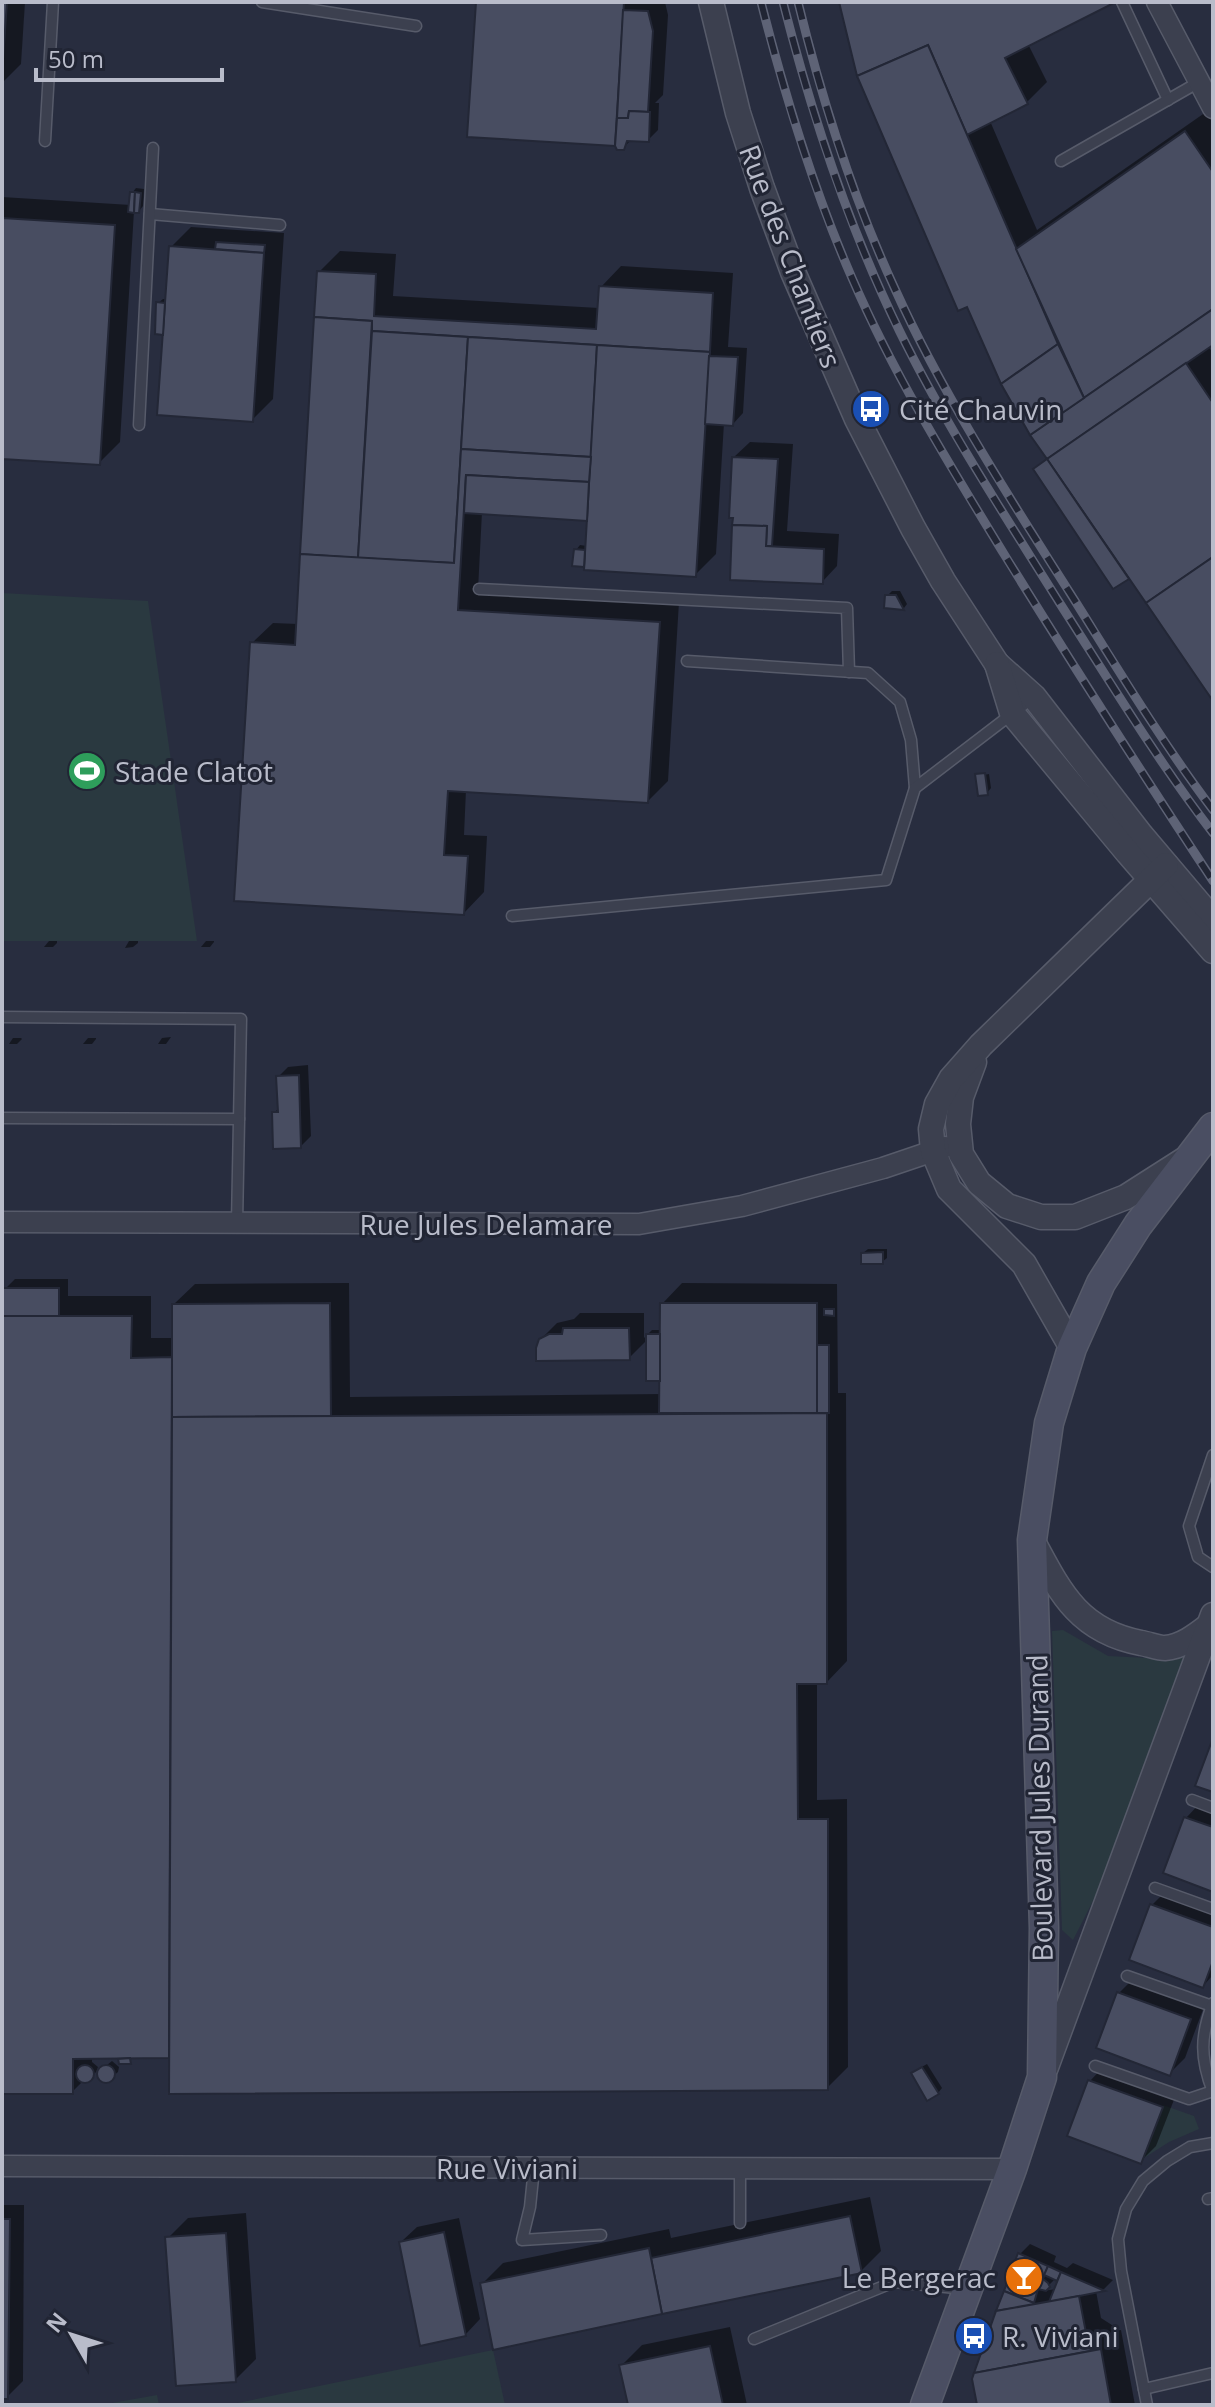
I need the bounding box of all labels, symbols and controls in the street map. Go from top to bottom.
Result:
scale bar [36,32,222,82]
text: 50 m [48,42,104,75]
street label: Rue des Chantiers [731,139,851,373]
bus stop icon: Cité Chauvin [850,388,892,430]
place label: Cité Chauvin [899,390,1062,428]
sports icon: Stade Clatot [66,750,108,792]
place label: Stade Clatot [115,752,273,790]
street label: Rue Jules Delamare [360,1205,612,1243]
street label: Boulevard Jules Durand [1017,1654,1061,1962]
street label: Rue Viviani [436,2149,578,2187]
bar icon: Le Bergerac [1003,2256,1045,2298]
place label: Le Bergerac [842,2258,996,2296]
north arrow [32,2295,112,2375]
text: N [38,2305,73,2338]
bus stop icon: R. Viviani [953,2315,995,2357]
place label: R. Viviani [1002,2317,1119,2355]

